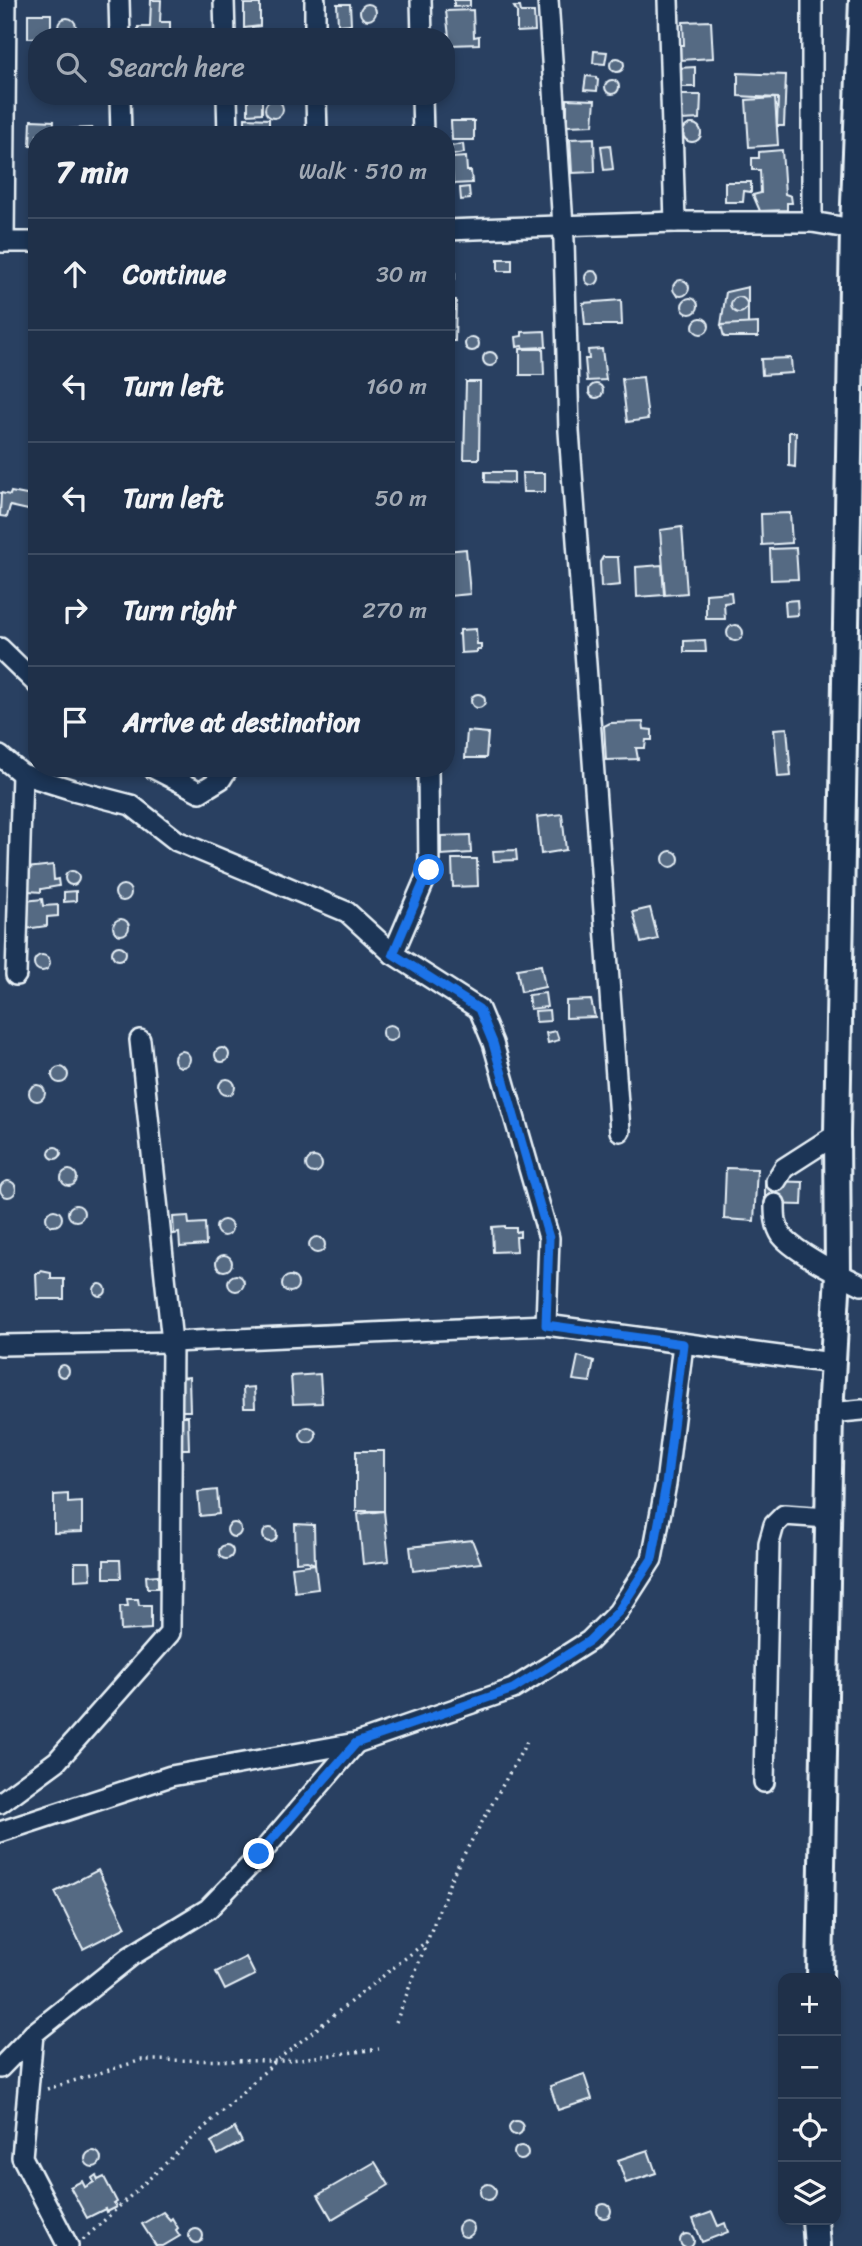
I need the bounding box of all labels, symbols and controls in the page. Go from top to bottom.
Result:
search box [28,28,455,105]
text: Search here [108,44,245,90]
icon: search [52,48,90,86]
text: 7 min [56,145,128,199]
text: Walk · 510 m [299,151,427,192]
text: Continue [123,251,226,297]
text: 30 m [376,254,427,295]
icon: ahead [56,255,94,293]
text: Turn left [123,363,223,409]
text: 160 m [366,366,427,407]
icon: left [56,367,94,405]
text: Turn left [123,475,223,521]
text: 50 m [375,478,427,519]
icon: left [56,479,94,517]
text: Turn right [123,587,236,633]
text: 270 m [362,590,427,631]
icon: right [56,591,94,629]
text: Arrive at destination [123,699,360,745]
icon: arrive [56,703,94,741]
route start [413,854,444,885]
route end [243,1838,274,1869]
map controls [778,1973,841,2225]
button: + [778,1973,841,2036]
button: − [778,2036,841,2099]
button: locate [778,2099,841,2162]
button: layers [778,2162,841,2225]

